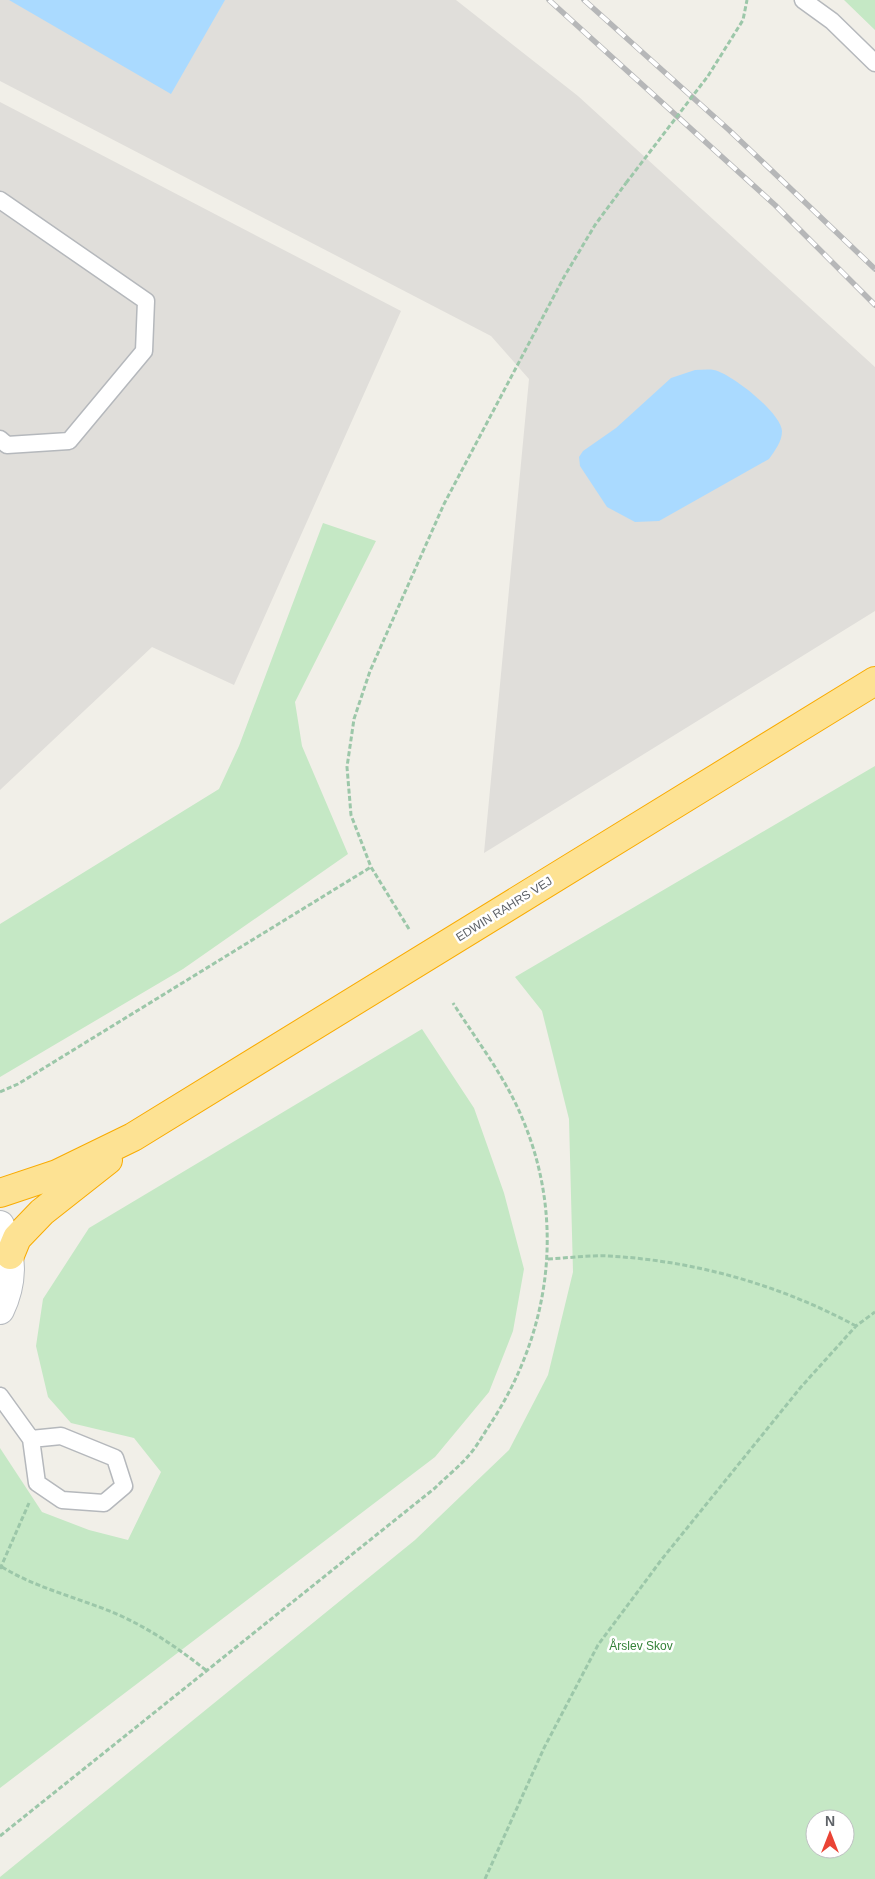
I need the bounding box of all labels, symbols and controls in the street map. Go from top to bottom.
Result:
street label: EDWIN RAHRS VEJ [453,874,555,944]
park label: Årslev Skov [609,1638,673,1653]
north arrow [805,1809,855,1859]
text: N [825,1813,835,1829]

